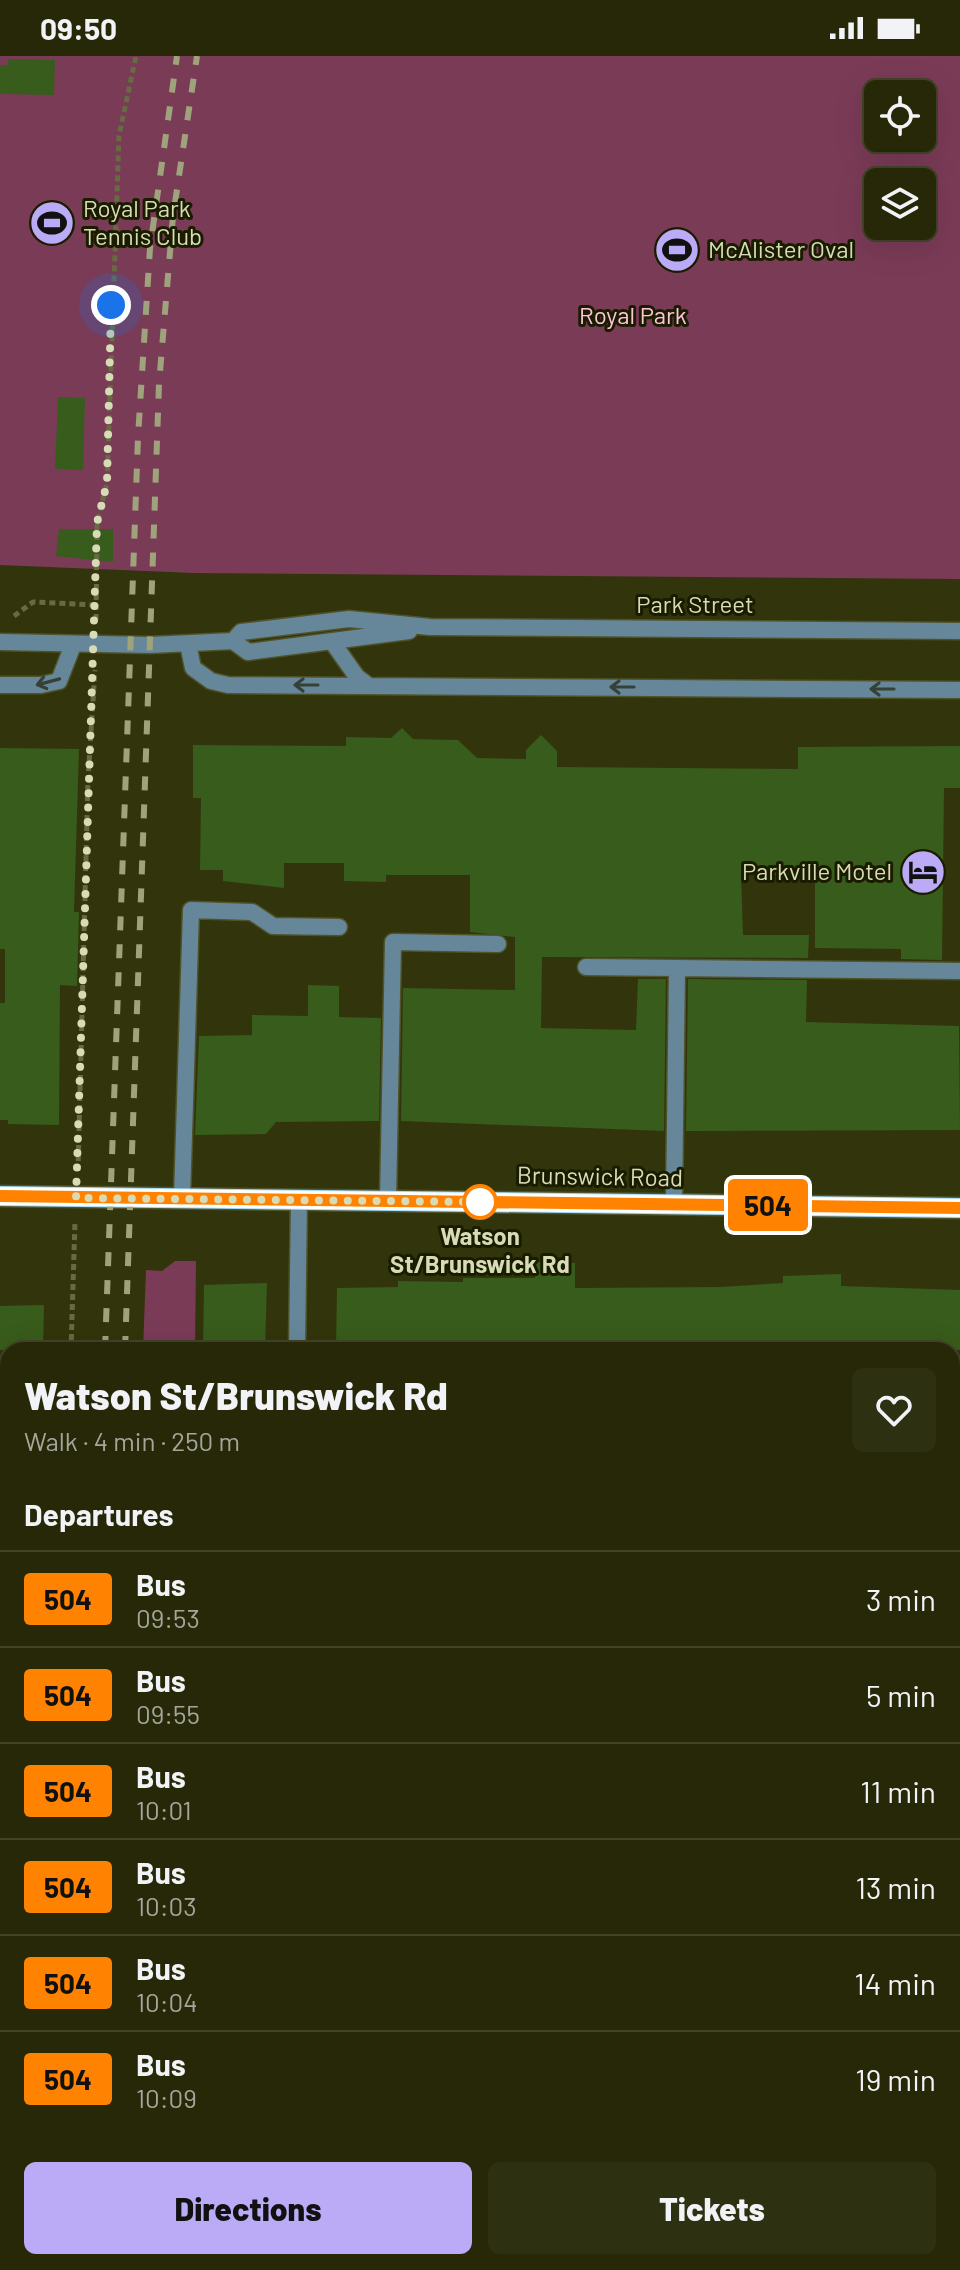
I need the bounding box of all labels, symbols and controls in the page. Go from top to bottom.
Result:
text: 09:50 [40,10,117,46]
map controls [864,80,936,240]
button: locate [864,80,936,152]
button: layers [864,168,936,240]
place label: Royal Park Tennis Club [83,193,202,250]
sports icon: Royal Park Tennis Club [28,199,76,247]
sports icon: McAlister Oval [653,226,701,274]
place label: McAlister Oval [708,234,854,263]
your location [91,285,131,325]
park label: Royal Park [579,300,687,329]
street label: Park Street [636,589,754,618]
one-way arrow [36,675,62,690]
one-way arrow [293,677,320,693]
one-way arrow [609,679,636,695]
one-way arrow [869,681,896,697]
hotel icon: Parkville Motel [899,848,947,896]
place label: Parkville Motel [742,856,892,885]
street label: Brunswick Road [517,1160,683,1191]
line badge: 504 [722,1179,814,1231]
marker: Watson St/Brunswick Rd [463,1185,497,1219]
text: 504 [744,1188,792,1222]
place label: Watson St/Brunswick Rd [390,1221,570,1278]
button: heart [852,1368,936,1452]
text: Watson St/Brunswick Rd [24,1372,448,1418]
text: Walk · 4 min · 250 m [24,1425,240,1456]
text: Departures [24,1496,174,1532]
text: Bus [136,1566,186,1602]
text: 3 min [866,1581,936,1617]
text: 504 [44,1582,92,1616]
text: 09:53 [136,1602,200,1633]
text: Bus [136,1662,186,1698]
text: 5 min [866,1677,936,1713]
text: 504 [44,1678,92,1712]
text: 09:55 [136,1698,200,1729]
text: Bus [136,1758,186,1794]
text: 11 min [860,1773,936,1809]
text: 504 [44,1774,92,1808]
text: 10:01 [136,1794,192,1825]
text: Bus [136,1854,186,1890]
text: 13 min [855,1869,936,1905]
text: 504 [44,1870,92,1904]
text: 10:03 [136,1890,197,1921]
text: Bus [136,1950,186,1986]
text: 14 min [854,1965,936,2001]
text: 504 [44,1966,92,2000]
text: 10:04 [136,1986,198,2017]
text: Bus [136,2046,186,2082]
text: 19 min [855,2061,936,2097]
text: 504 [44,2062,92,2096]
text: 10:09 [136,2082,197,2113]
button: Directions [24,2162,472,2254]
button: Tickets [488,2162,936,2254]

